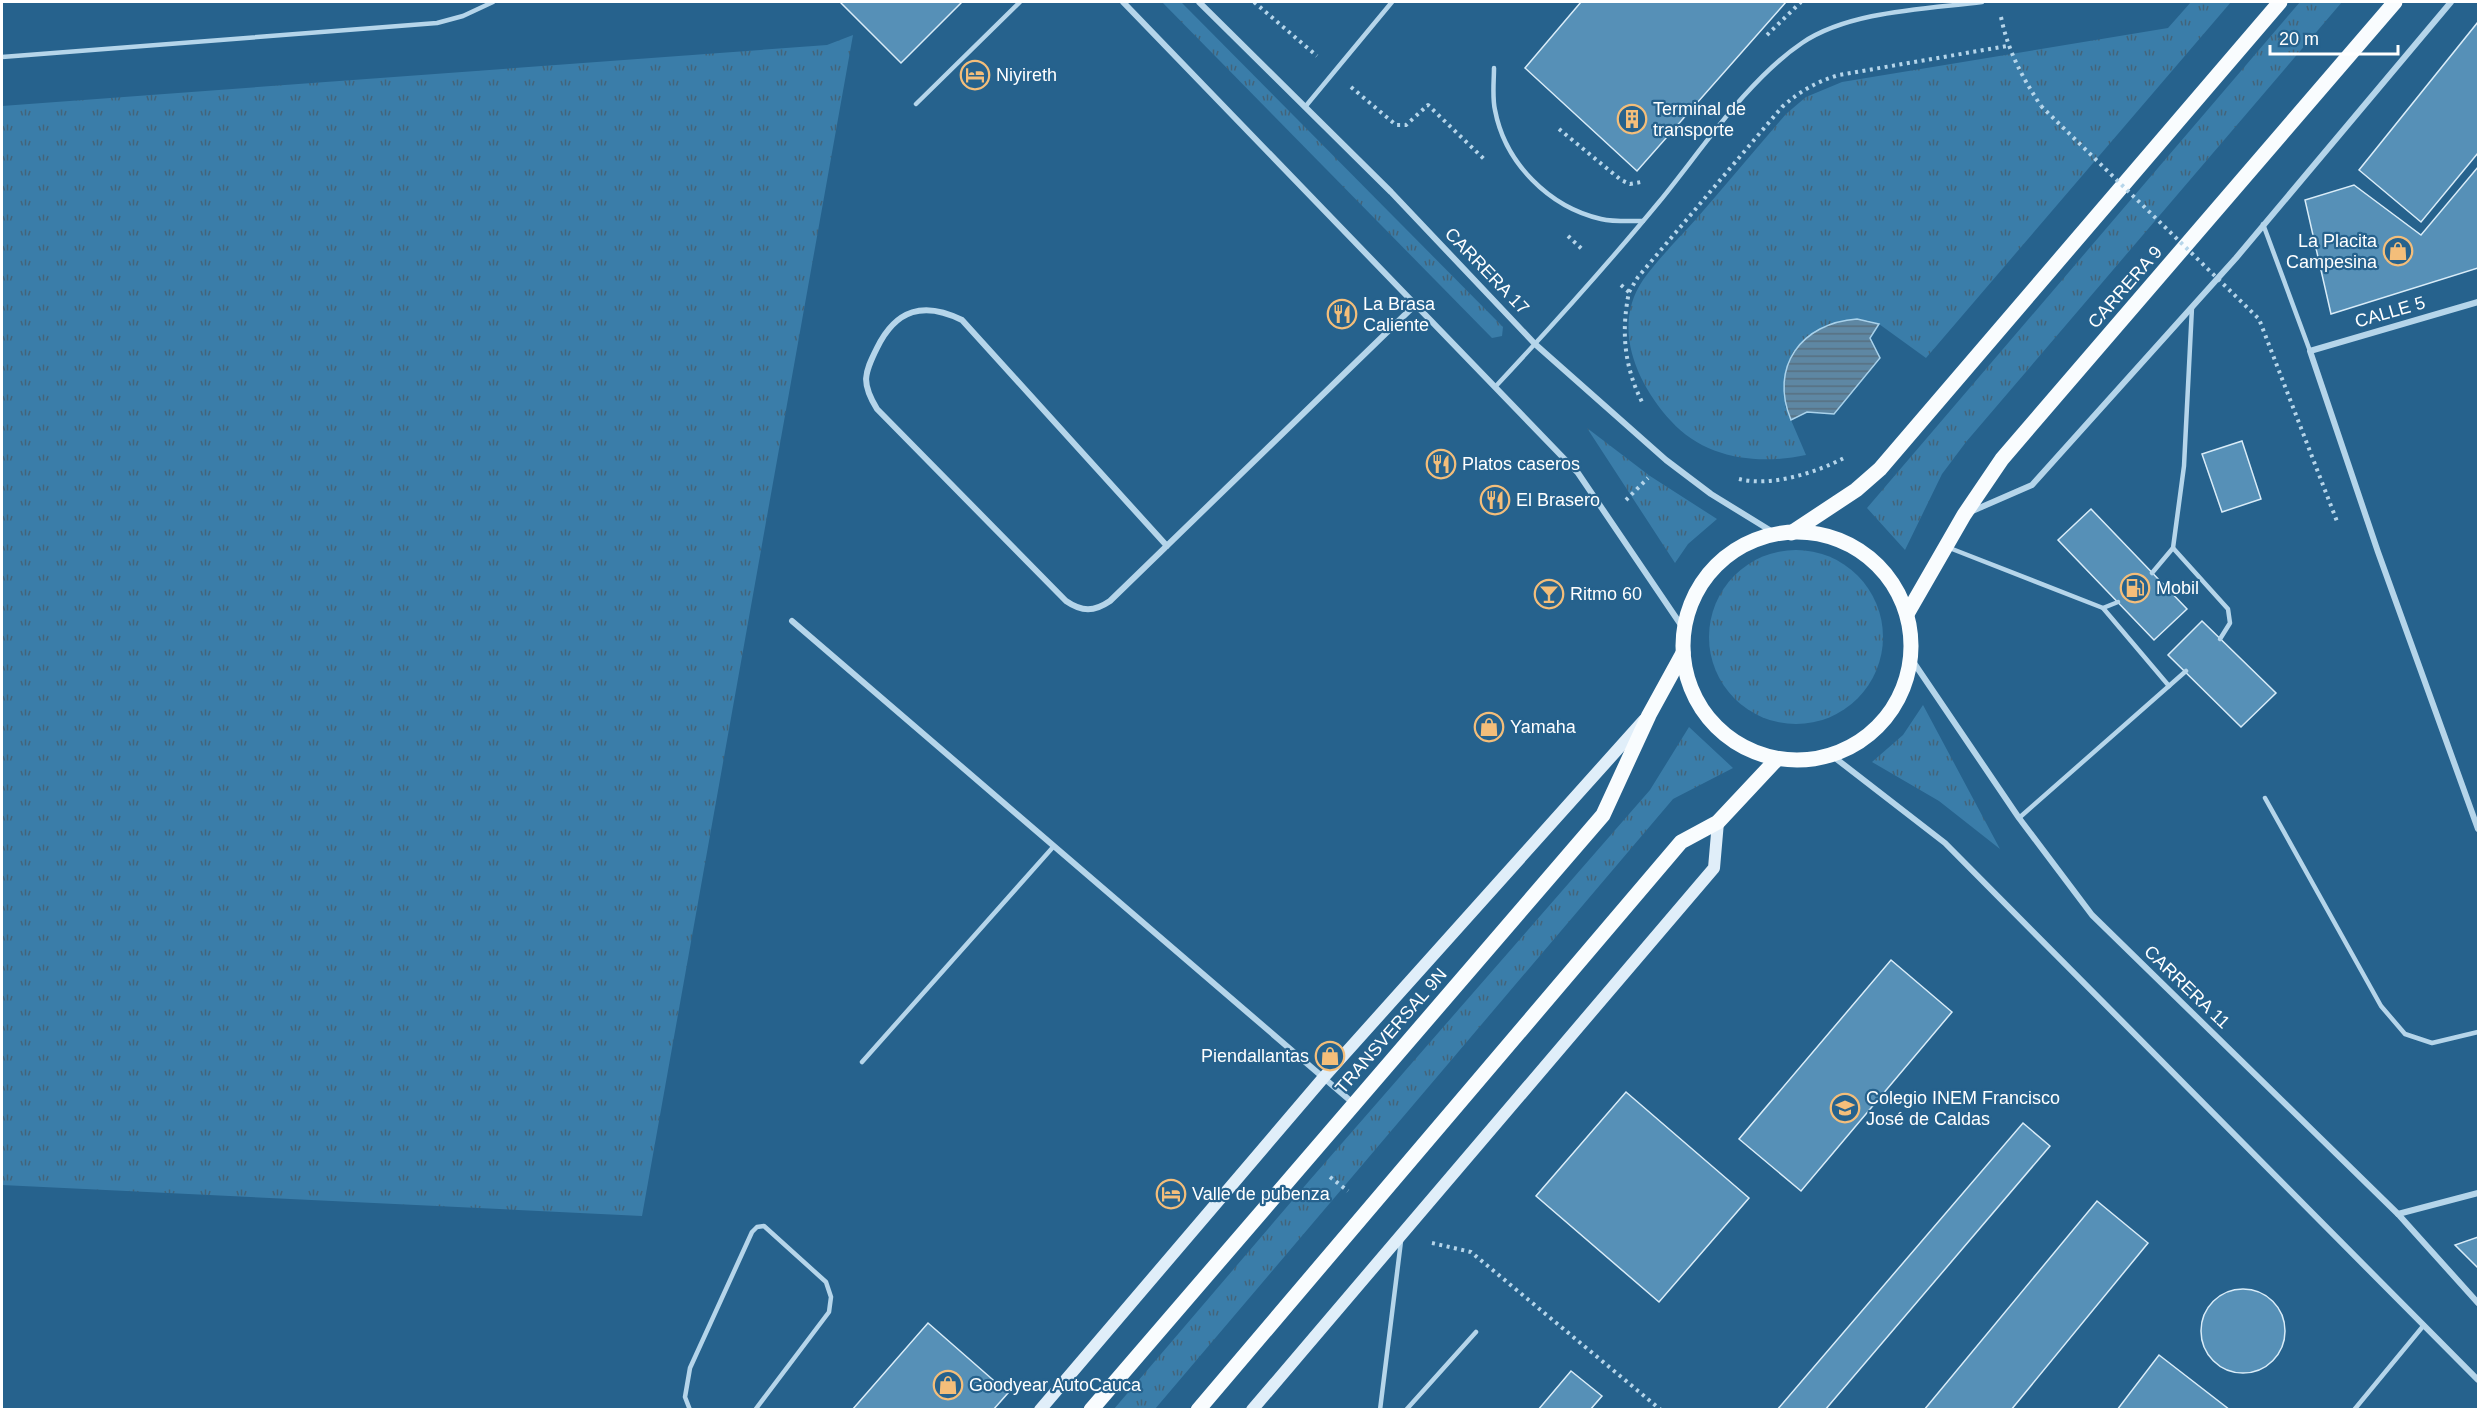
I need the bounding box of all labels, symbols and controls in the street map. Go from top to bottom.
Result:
scale bar [2270,18,2398,56]
text: 20 m [2279,29,2319,49]
hotel icon: Niyireth [959,59,991,91]
place label: Niyireth [996,65,1057,85]
place label: Terminal de transporte [1653,99,1746,140]
building icon: Terminal de transporte [1616,103,1648,135]
street label: CARRERA 17 [1441,224,1533,318]
place label: La Placita Campesina [2286,231,2378,272]
shop icon: La Placita Campesina [2382,235,2414,267]
street label: CARRERA 9 [2084,242,2166,332]
street label: CALLE 5 [2353,292,2427,332]
place label: La Brasa Caliente [1363,294,1436,335]
restaurant icon: La Brasa Caliente [1326,298,1358,330]
restaurant icon: Platos caseros [1425,448,1457,480]
place label: Platos caseros [1462,454,1580,474]
restaurant icon: El Brasero [1479,484,1511,516]
place label: El Brasero [1516,490,1600,510]
fuel station icon: Mobil [2119,572,2151,604]
bar icon: Ritmo 60 [1533,578,1565,610]
place label: Mobil [2156,578,2199,598]
place label: Ritmo 60 [1570,584,1642,604]
shop icon: Yamaha [1473,711,1505,743]
place label: Yamaha [1510,717,1577,737]
street label: CARRERA 11 [2140,941,2234,1033]
street label: TRANSVERSAL 9N [1331,964,1451,1098]
shop icon: Piendallantas [1314,1040,1346,1072]
place label: Piendallantas [1201,1046,1309,1066]
place label: Colegio INEM Francisco José de Caldas [1866,1088,2060,1129]
school or university icon: Colegio INEM Francisco José de Caldas [1829,1092,1861,1124]
hotel icon: Valle de pubenza [1155,1178,1187,1210]
place label: Valle de pubenza [1192,1184,1331,1204]
shop icon: Goodyear AutoCauca [932,1369,964,1401]
place label: Goodyear AutoCauca [969,1375,1142,1395]

